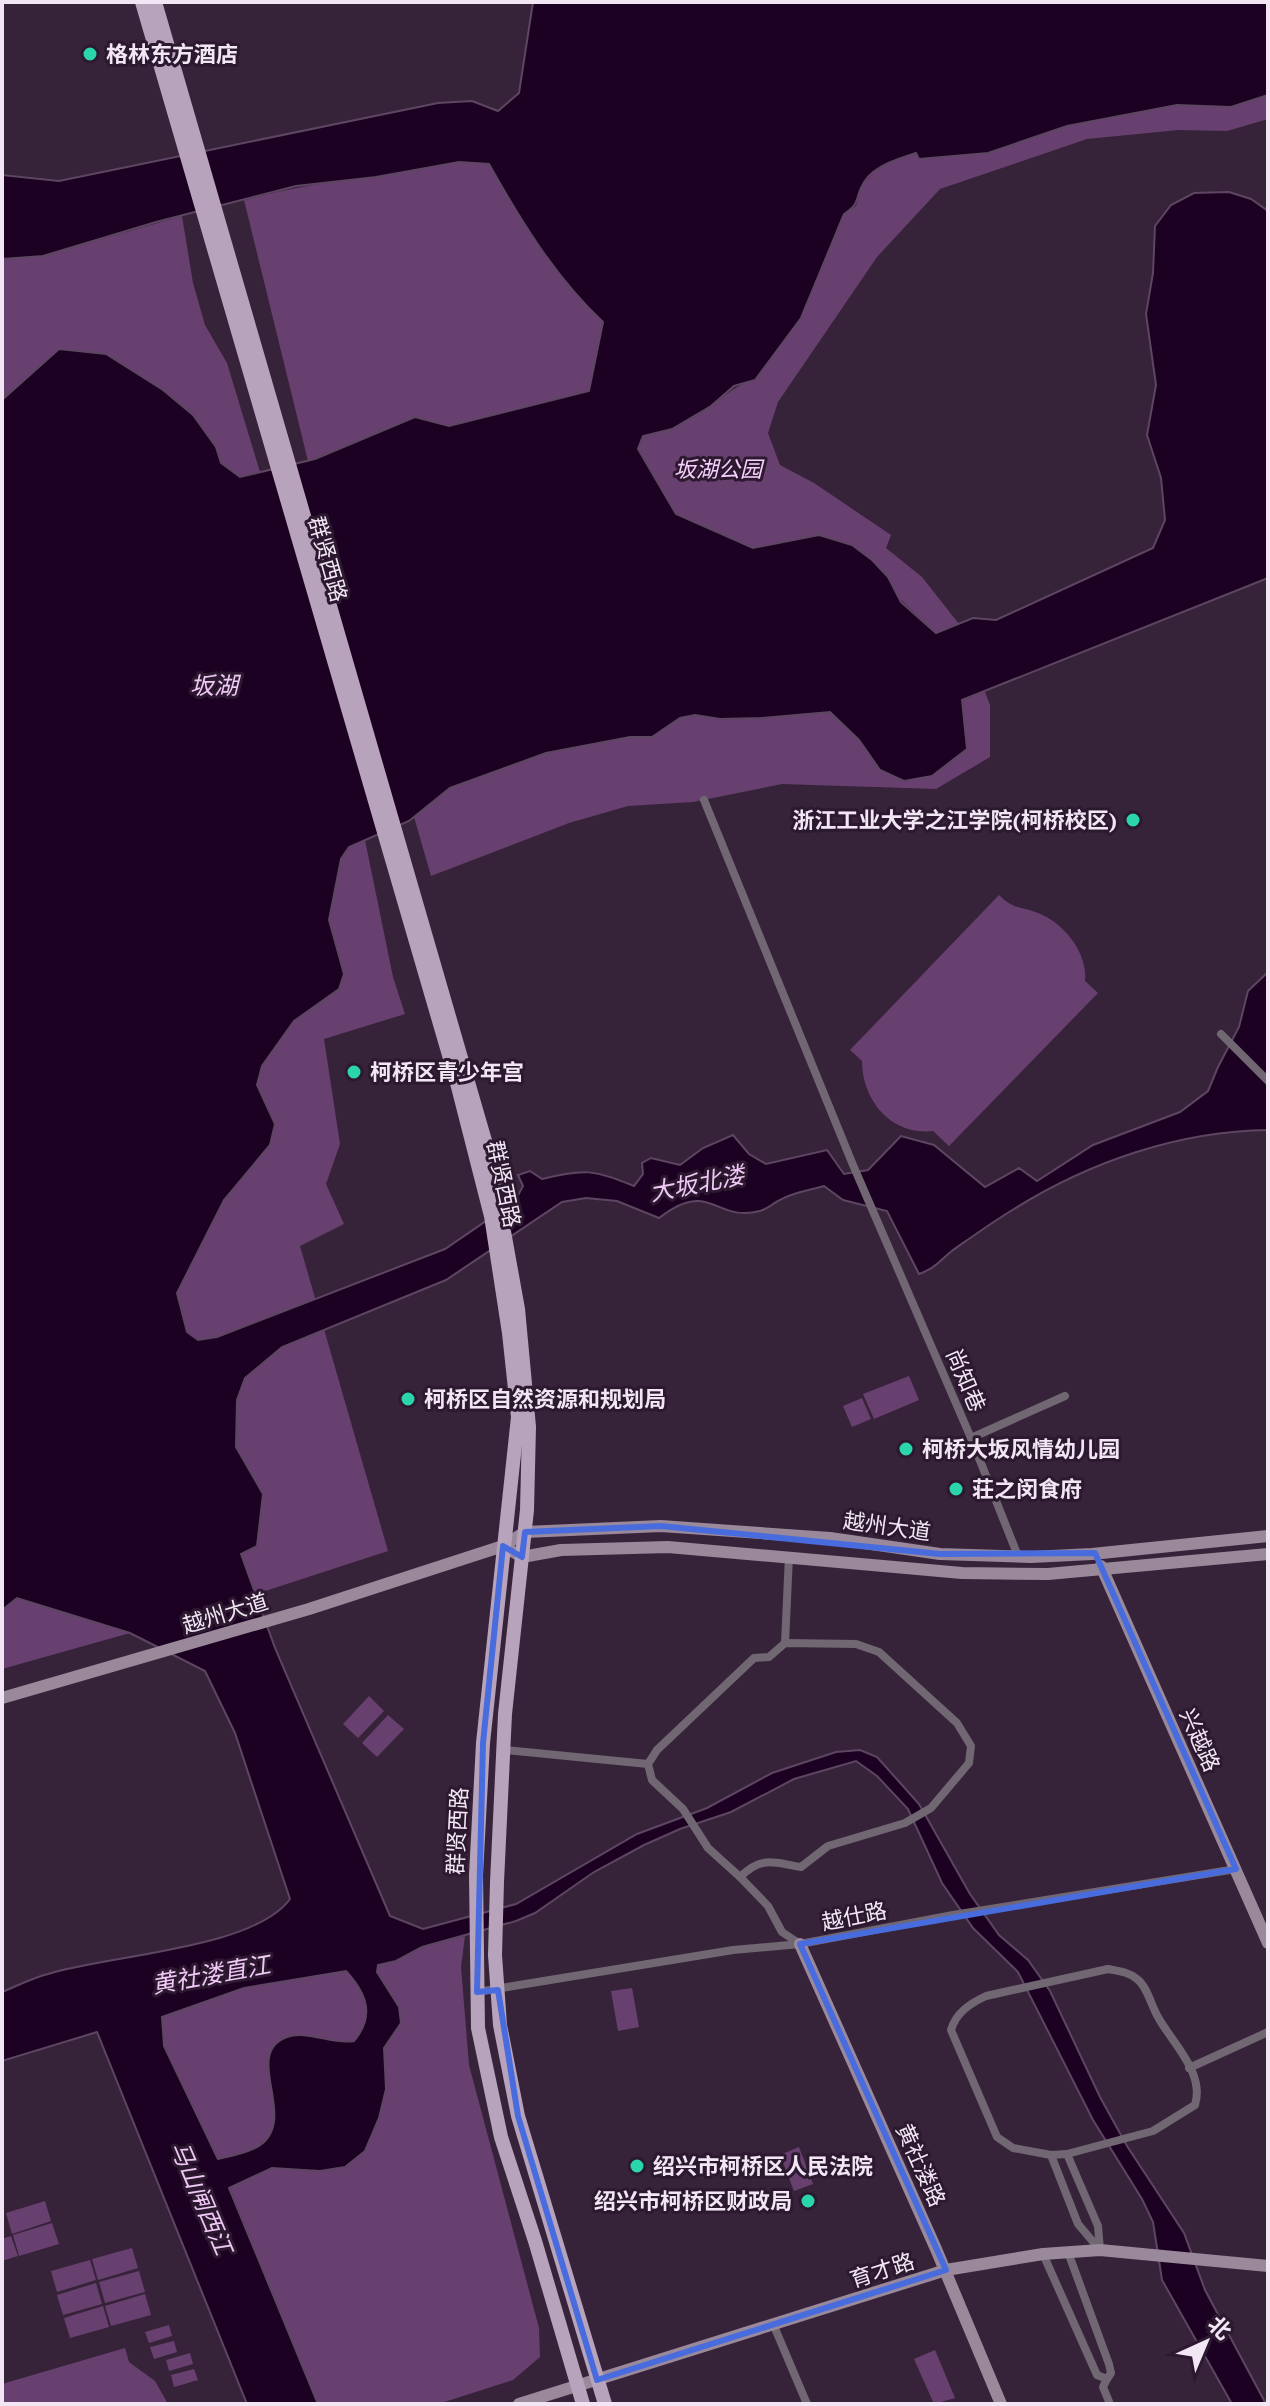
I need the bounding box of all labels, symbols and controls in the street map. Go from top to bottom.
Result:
place label: 格林东方酒店 [106,39,238,68]
marker: 格林东方酒店 [81,45,99,63]
park label: 坂湖公园 [674,454,765,483]
street label: 群贤西路 [302,513,355,605]
water label: 坂湖 [190,669,242,701]
place label: 浙江工业大学之江学院(柯桥校区) [792,805,1117,834]
marker: 浙江工业大学之江学院(柯桥校区) [1124,811,1142,829]
place label: 柯桥区青少年宫 [370,1057,524,1086]
marker: 柯桥区青少年宫 [345,1063,363,1081]
street label: 群贤西路 [481,1138,528,1230]
water label: 大坂北溇 [647,1158,750,1208]
street label: 尚知巷 [940,1344,993,1416]
place label: 柯桥区自然资源和规划局 [424,1384,666,1413]
marker: 柯桥区自然资源和规划局 [399,1390,417,1408]
place label: 柯桥大坂风情幼儿园 [922,1434,1120,1463]
marker: 柯桥大坂风情幼儿园 [897,1440,915,1458]
place label: 荘之闵食府 [972,1474,1082,1503]
marker: 荘之闵食府 [947,1480,965,1498]
street label: 越州大道 [841,1505,933,1546]
street label: 越州大道 [179,1586,271,1639]
street label: 兴越路 [1174,1704,1227,1776]
street label: 群贤西路 [440,1786,473,1876]
street label: 越仕路 [819,1895,889,1936]
water label: 黄社溇直江 [149,1947,276,2000]
street label: 黄社溇路 [890,2119,953,2211]
water label: 马山闸西江 [164,2136,241,2262]
place label: 绍兴市柯桥区人民法院 [653,2151,873,2180]
marker: 绍兴市柯桥区人民法院 [628,2157,646,2175]
place label: 绍兴市柯桥区财政局 [594,2186,792,2215]
marker: 绍兴市柯桥区财政局 [799,2192,817,2210]
street label: 育才路 [846,2246,918,2294]
north arrow [1166,2302,1246,2382]
text: 北 [1202,2309,1238,2345]

